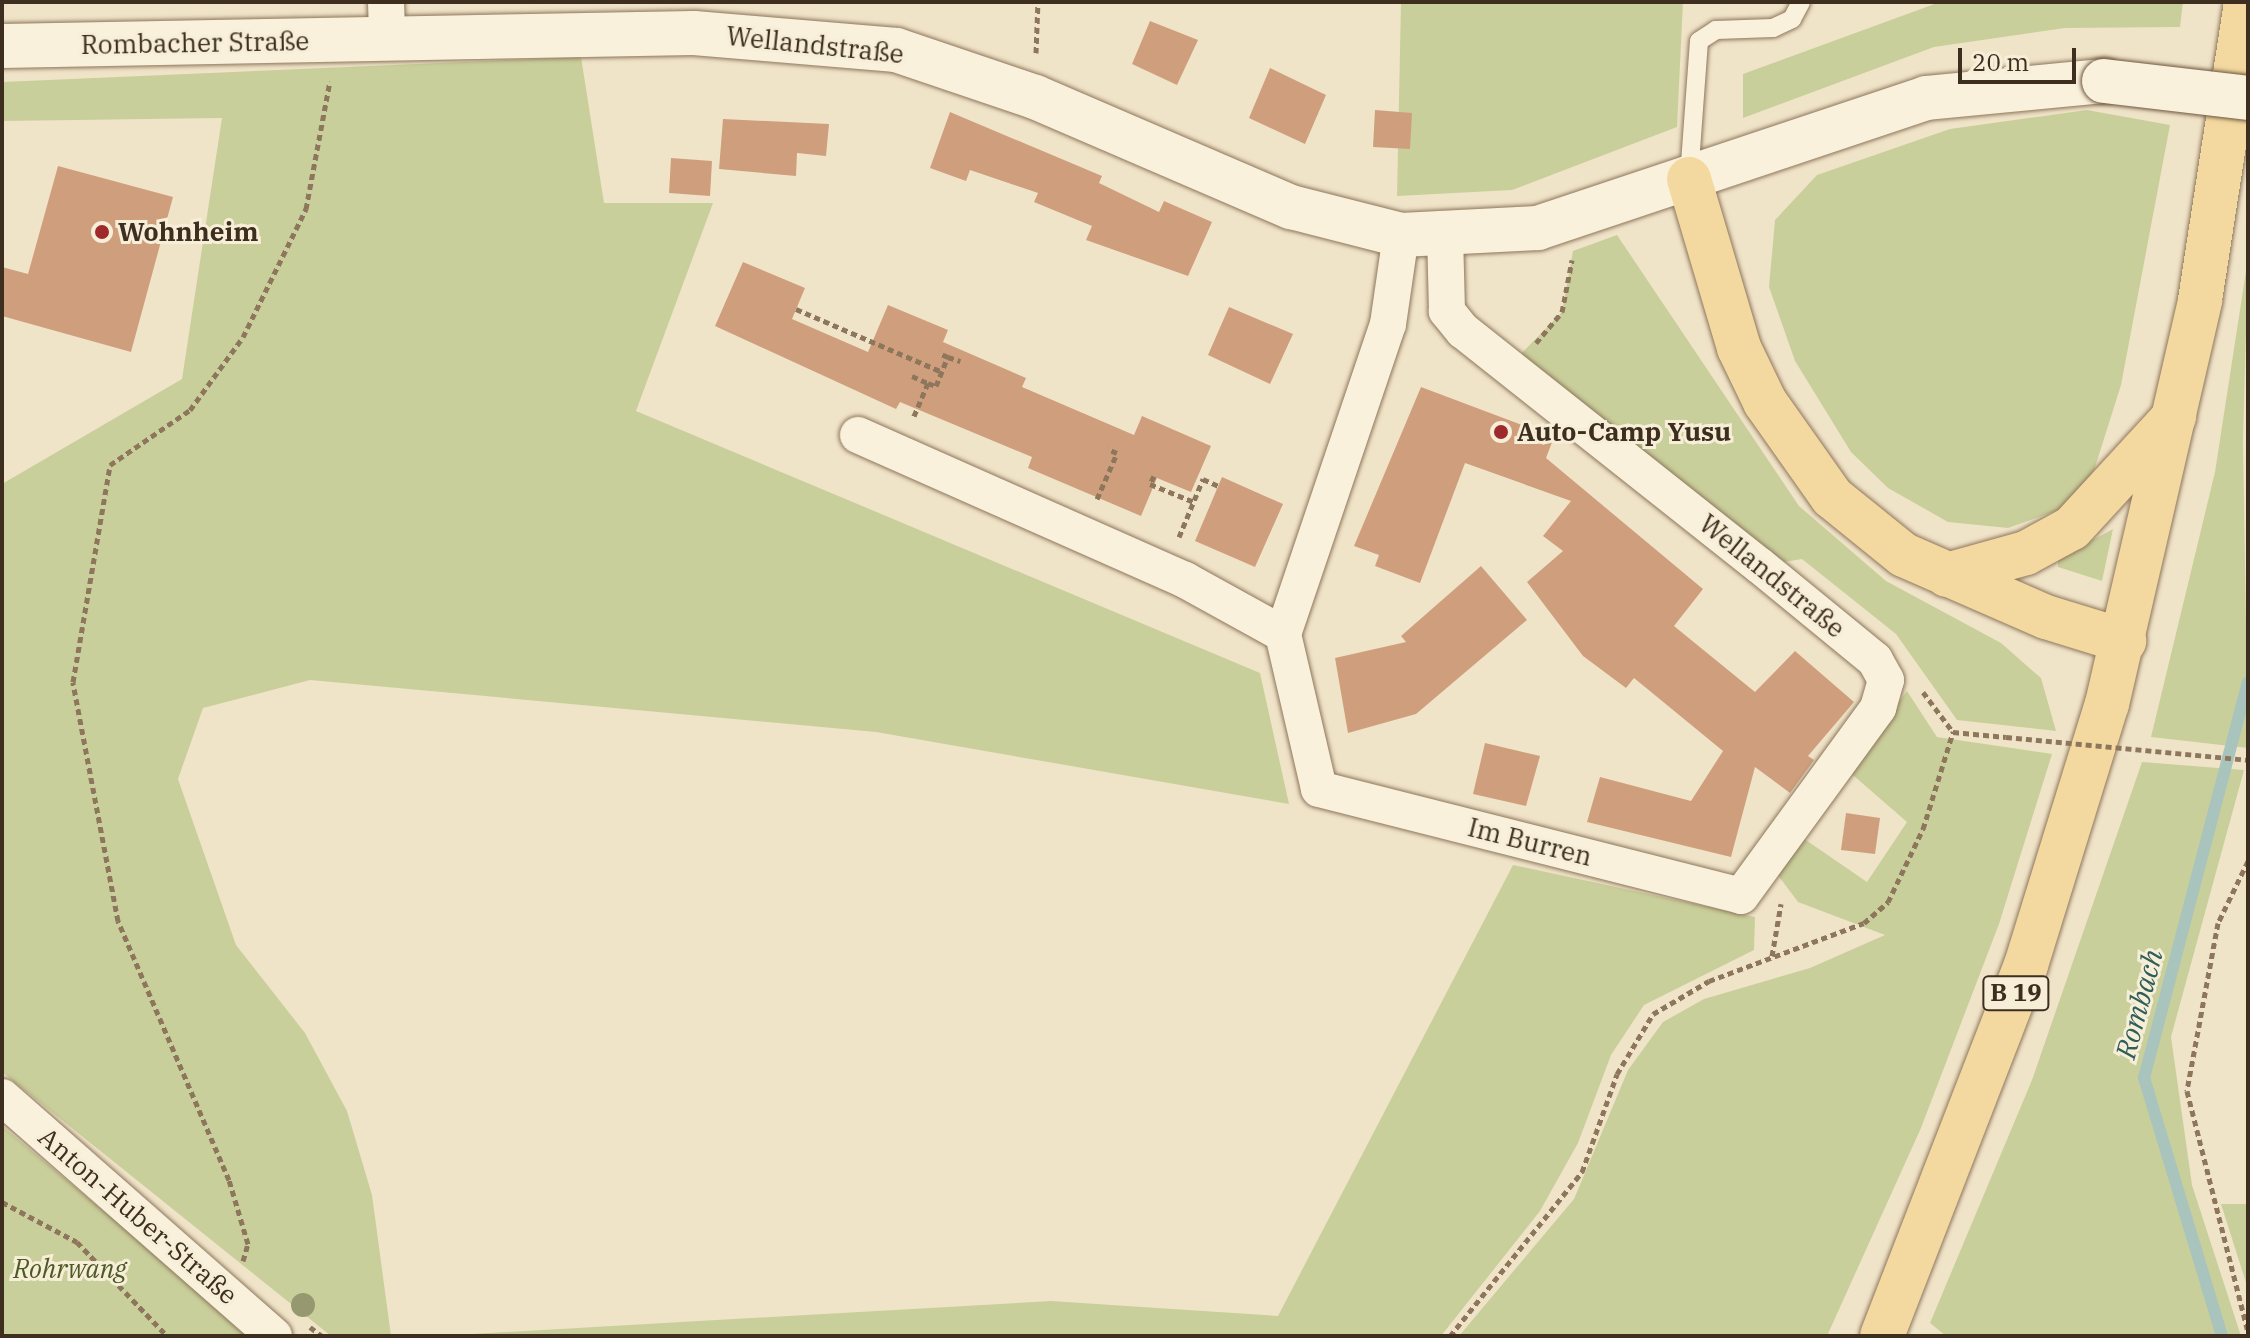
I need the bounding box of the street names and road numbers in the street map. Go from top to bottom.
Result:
street label: Wellandstraße [725,20,905,70]
street label: Rombacher Straße [81,25,309,61]
street label: Wellandstraße [1693,508,1851,644]
street label: Im Burren [1465,812,1595,872]
road number: B 19 [1982,973,2050,1013]
street label: Anton-Huber-Straße [32,1121,244,1311]

